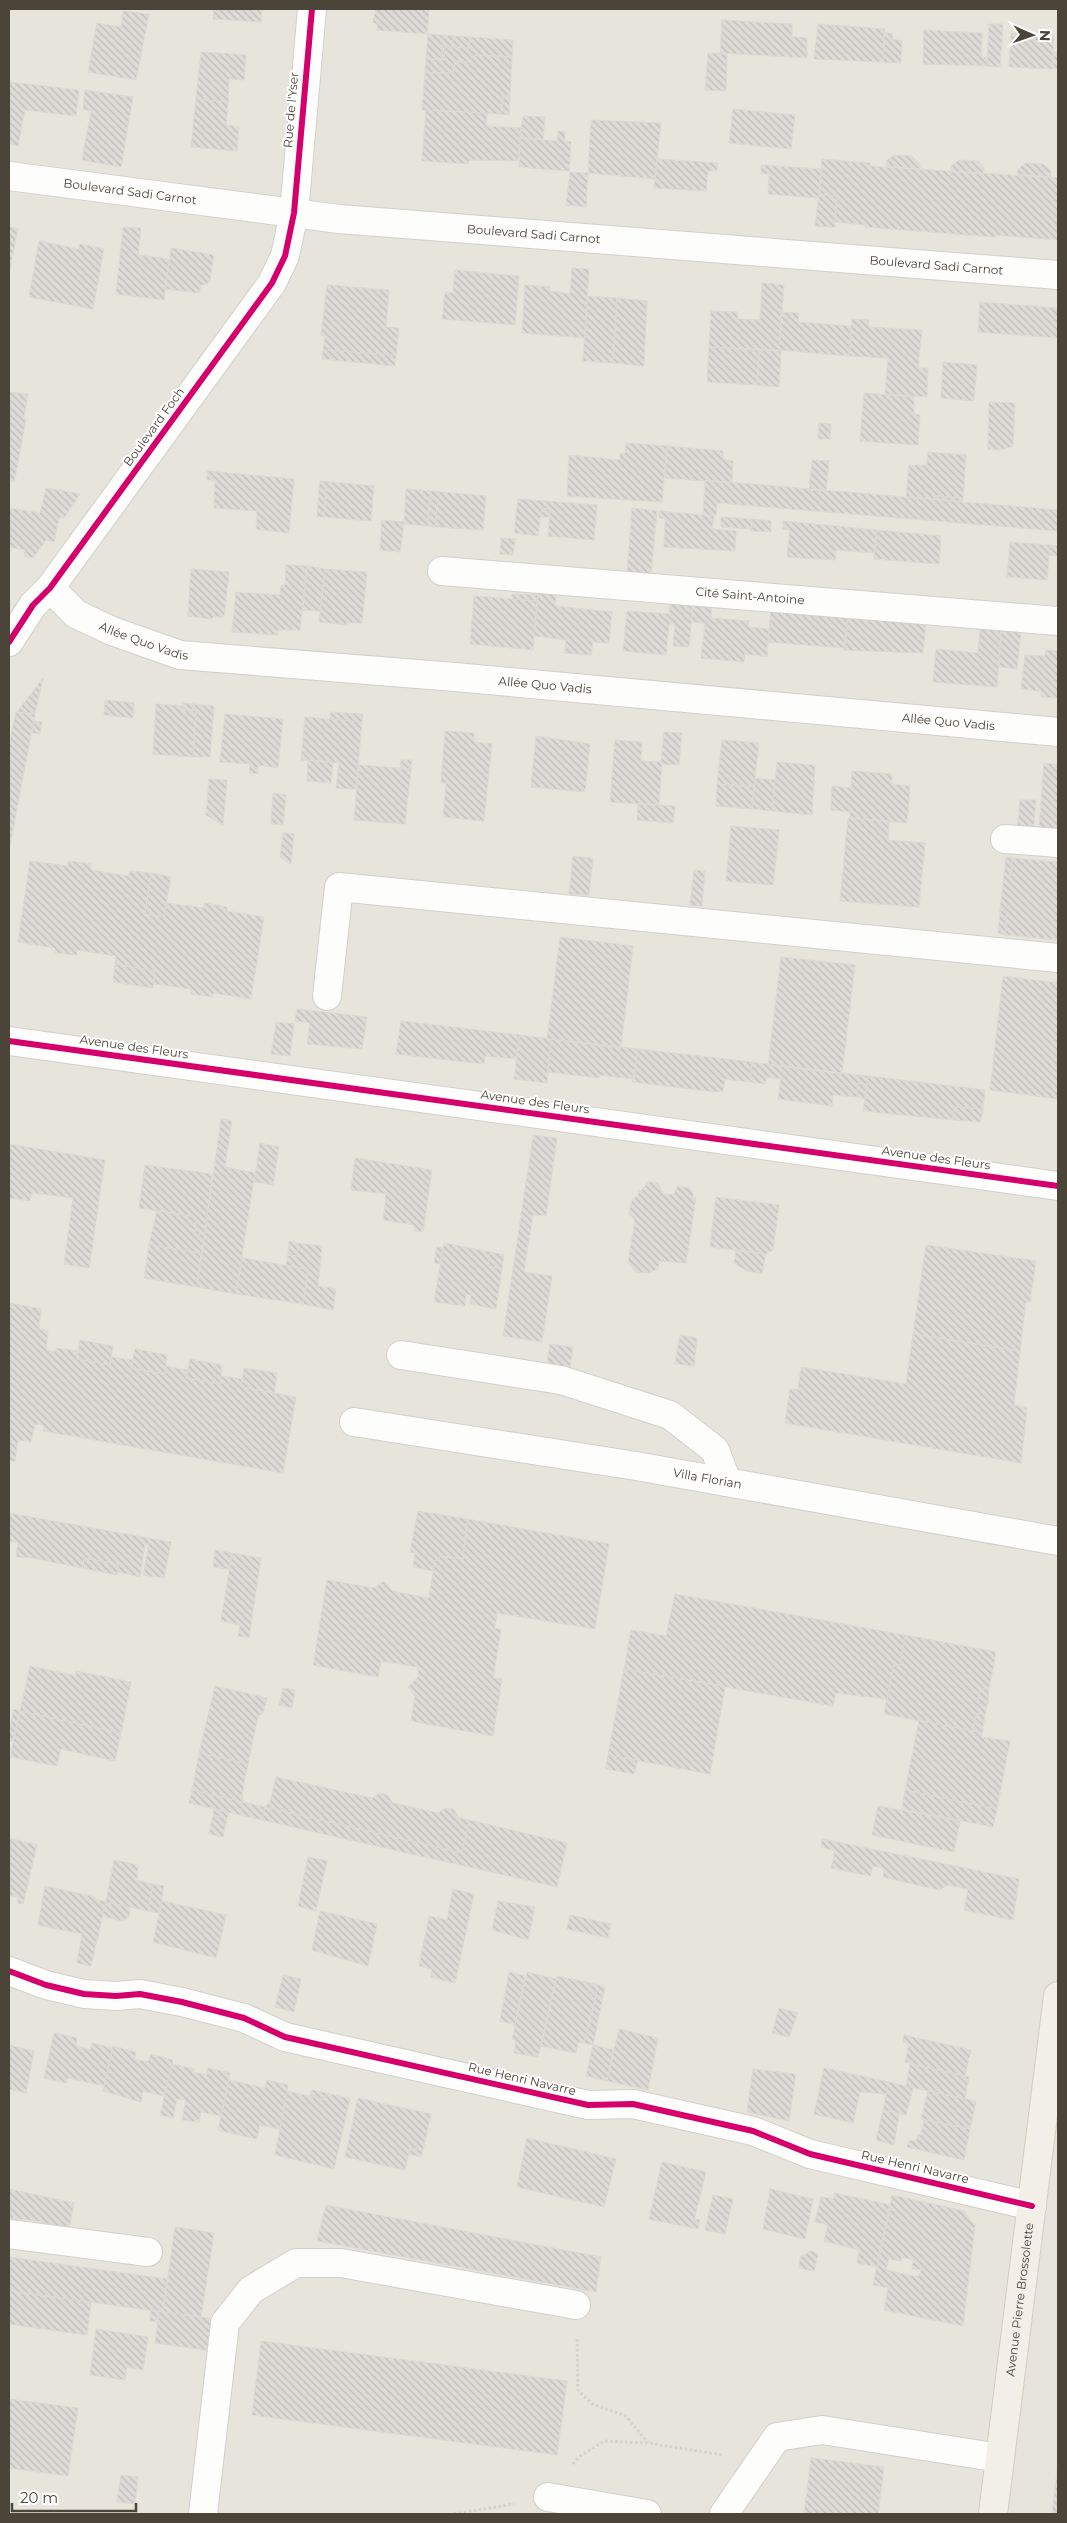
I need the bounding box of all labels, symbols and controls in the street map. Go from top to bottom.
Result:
north arrow [1007,10,1057,60]
text: N [1036,29,1054,41]
street label: Rue de l'Yser [280,71,301,148]
street label: Boulevard Sadi Carnot [63,175,198,207]
street label: Boulevard Sadi Carnot [466,221,601,246]
street label: Boulevard Sadi Carnot [869,252,1004,278]
street label: Boulevard Foch [120,384,187,469]
street label: Cité Saint-Antoine [695,584,805,607]
street label: Allée Quo Vadis [97,618,189,663]
street label: Allée Quo Vadis [498,673,593,696]
street label: Allée Quo Vadis [901,710,996,733]
street label: Avenue des Fleurs [79,1031,190,1062]
street label: Avenue des Fleurs [480,1086,591,1117]
street label: Avenue des Fleurs [881,1142,992,1173]
street label: Villa Florian [672,1465,743,1492]
street label: Rue Henri Navarre [467,2059,577,2098]
street label: Rue Henri Navarre [860,2147,970,2186]
street label: Avenue Pierre Brossolette [1002,2222,1036,2377]
scale bar [12,2480,136,2512]
text: 20 m [20,2488,58,2507]

